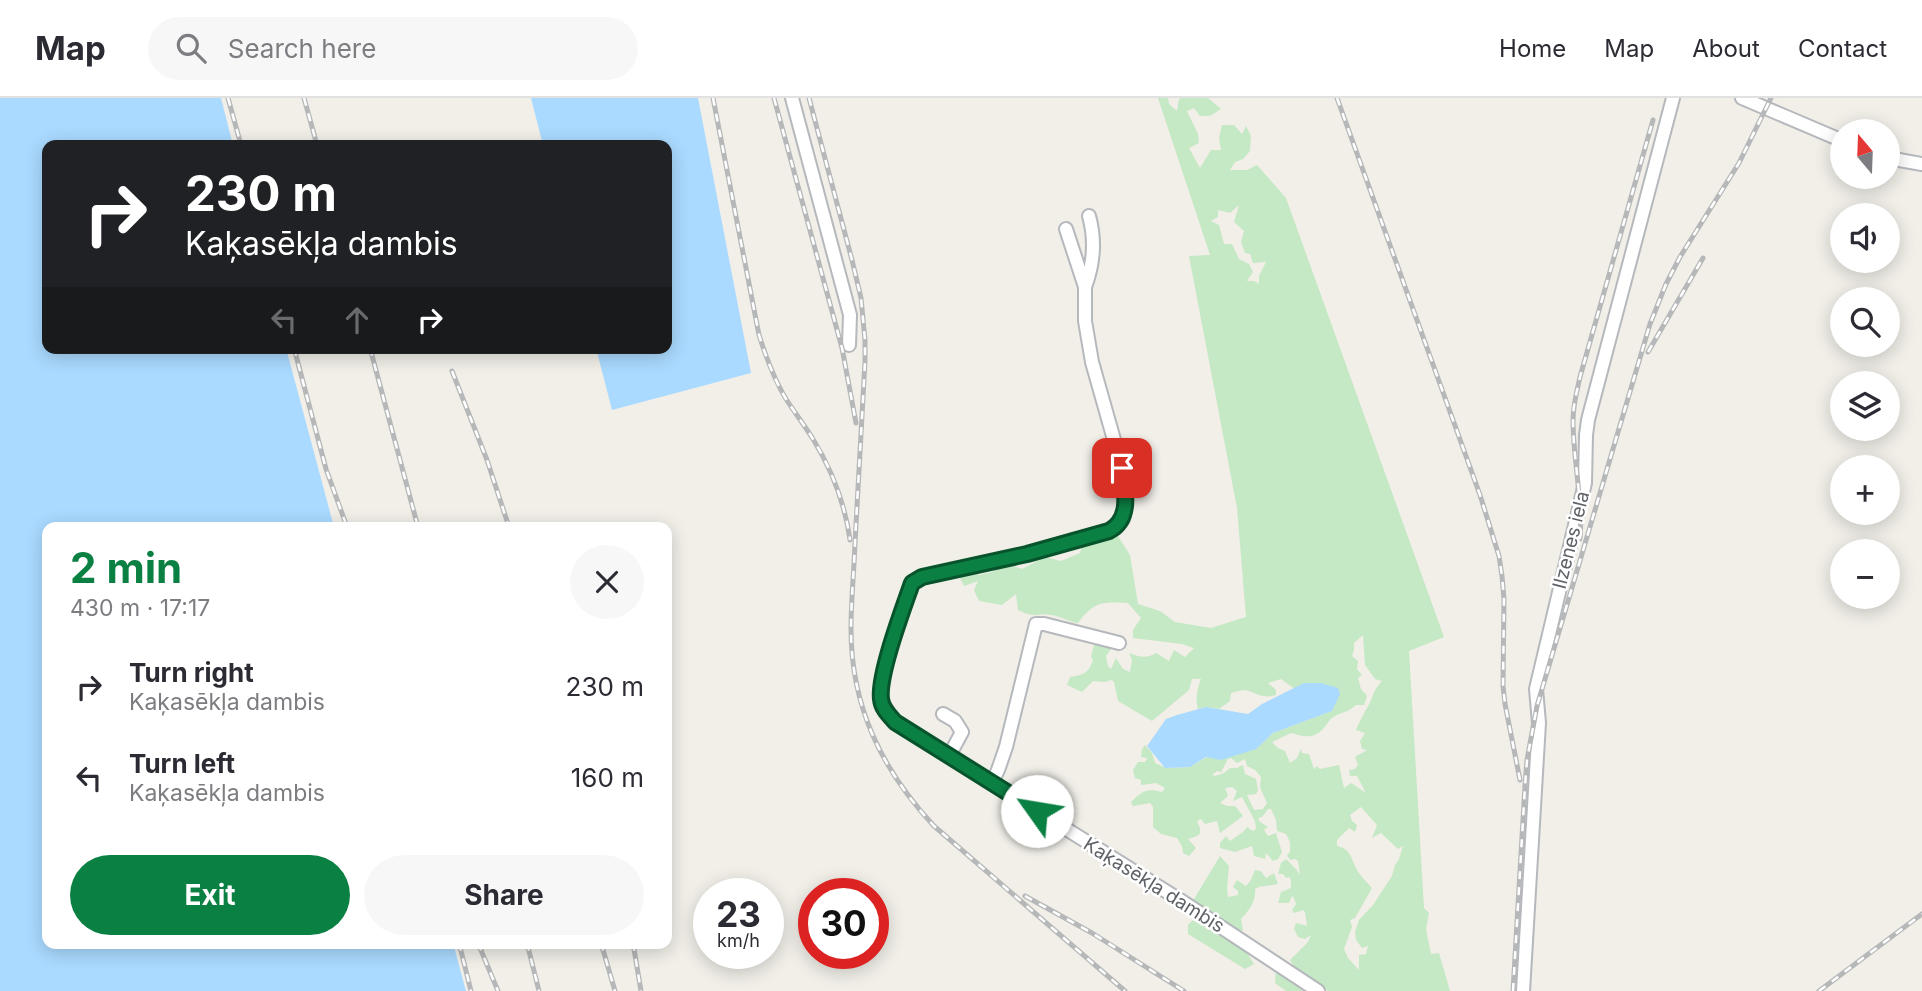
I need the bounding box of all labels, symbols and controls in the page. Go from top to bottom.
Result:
search box [148,17,638,80]
text: Map [35,28,106,68]
icon: search [172,29,210,67]
text: Search here [228,33,376,64]
text: Home [1499,34,1566,63]
text: Map [1604,34,1654,63]
text: About [1692,34,1760,63]
text: Contact [1798,34,1887,63]
north arrow [1830,119,1900,189]
map controls [1830,119,1900,609]
text: 230 m [185,164,337,223]
icon: right [70,168,161,259]
button: sound [1830,203,1900,273]
text: Kaķasēkļa dambis [185,224,458,263]
button: search [1830,287,1900,357]
icon: left [265,301,303,339]
icon: ahead [338,301,376,339]
icon: right [411,301,449,339]
button: layers [1830,371,1900,441]
pin [1092,438,1152,498]
icon: arrive [1103,449,1141,487]
button: + [1830,455,1900,525]
street label: Ilzenes iela [1548,489,1594,591]
button: − [1830,539,1900,609]
text: 2 min [70,542,182,593]
button: close [570,545,644,619]
text: 430 m · 17:17 [70,594,210,622]
text: Turn right [129,657,254,688]
icon: right [70,668,108,706]
text: 230 m [566,671,644,702]
text: Kaķasēkļa dambis [129,688,325,716]
text: Turn left [129,748,235,779]
icon: left [70,759,108,797]
text: 160 m [571,762,644,793]
position arrow [1000,774,1074,848]
text: Kaķasēkļa dambis [129,779,325,807]
street label: Kaķasēkļa dambis [1079,832,1229,938]
button: Exit [70,855,350,935]
button: Share [364,855,644,935]
speed limit sign: 30 [798,878,889,969]
text: 23 [716,893,761,935]
text: km/h [717,930,760,951]

